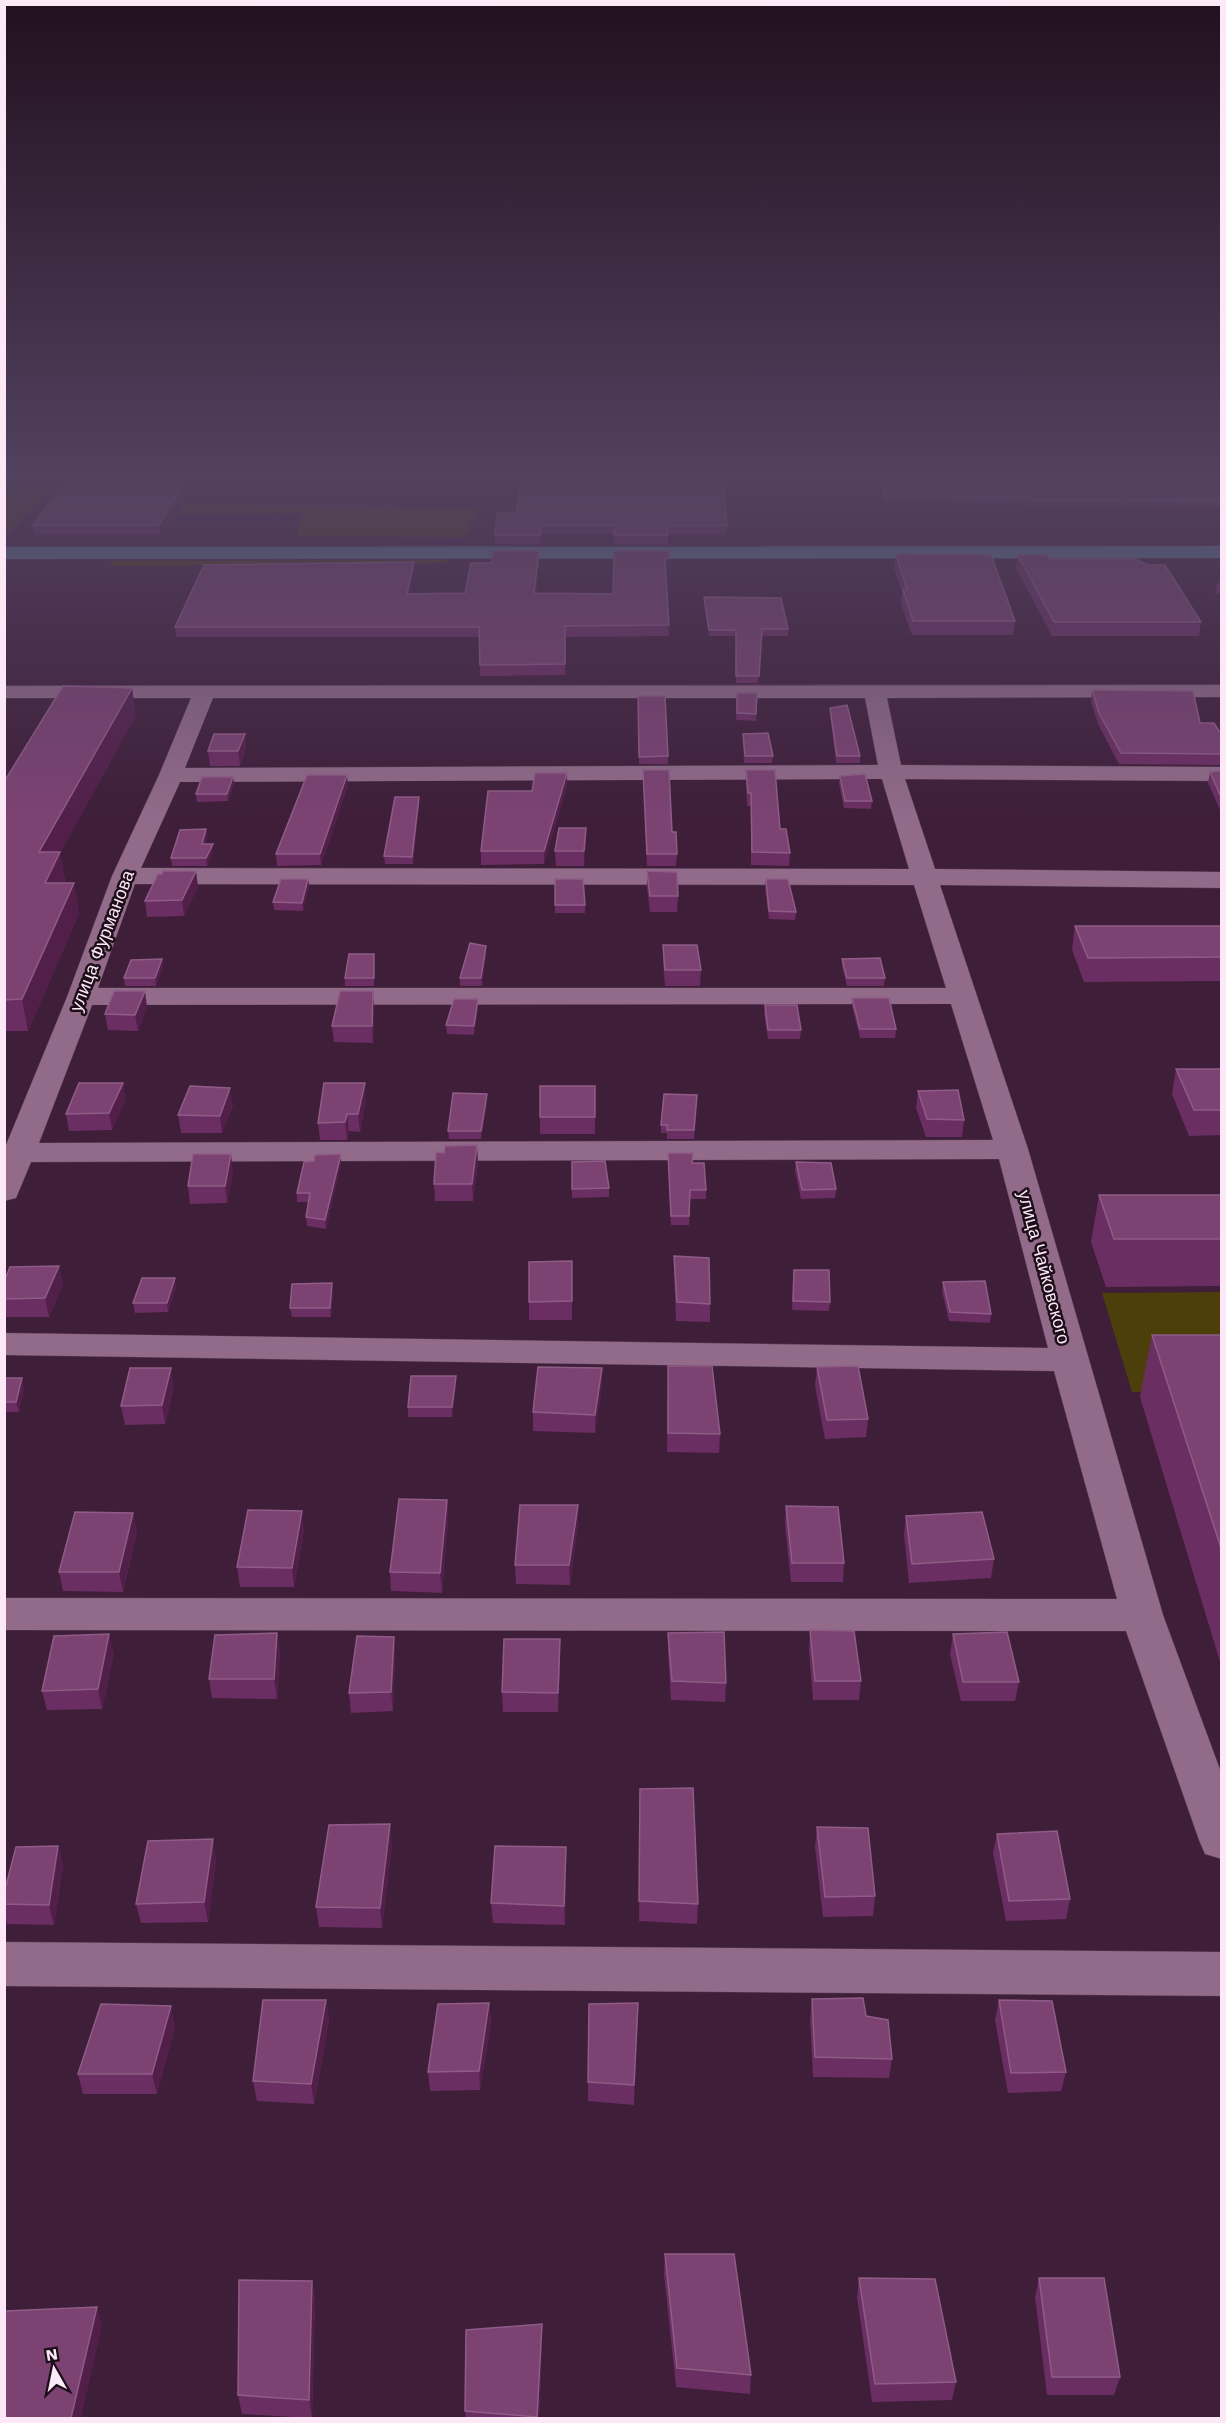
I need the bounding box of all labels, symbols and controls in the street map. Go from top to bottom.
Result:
street label: улица Фурманова [65,866,139,1015]
street label: улица Чайковского [1014,1188,1075,1346]
north arrow [24,2339,84,2399]
text: N [44,2344,59,2365]

